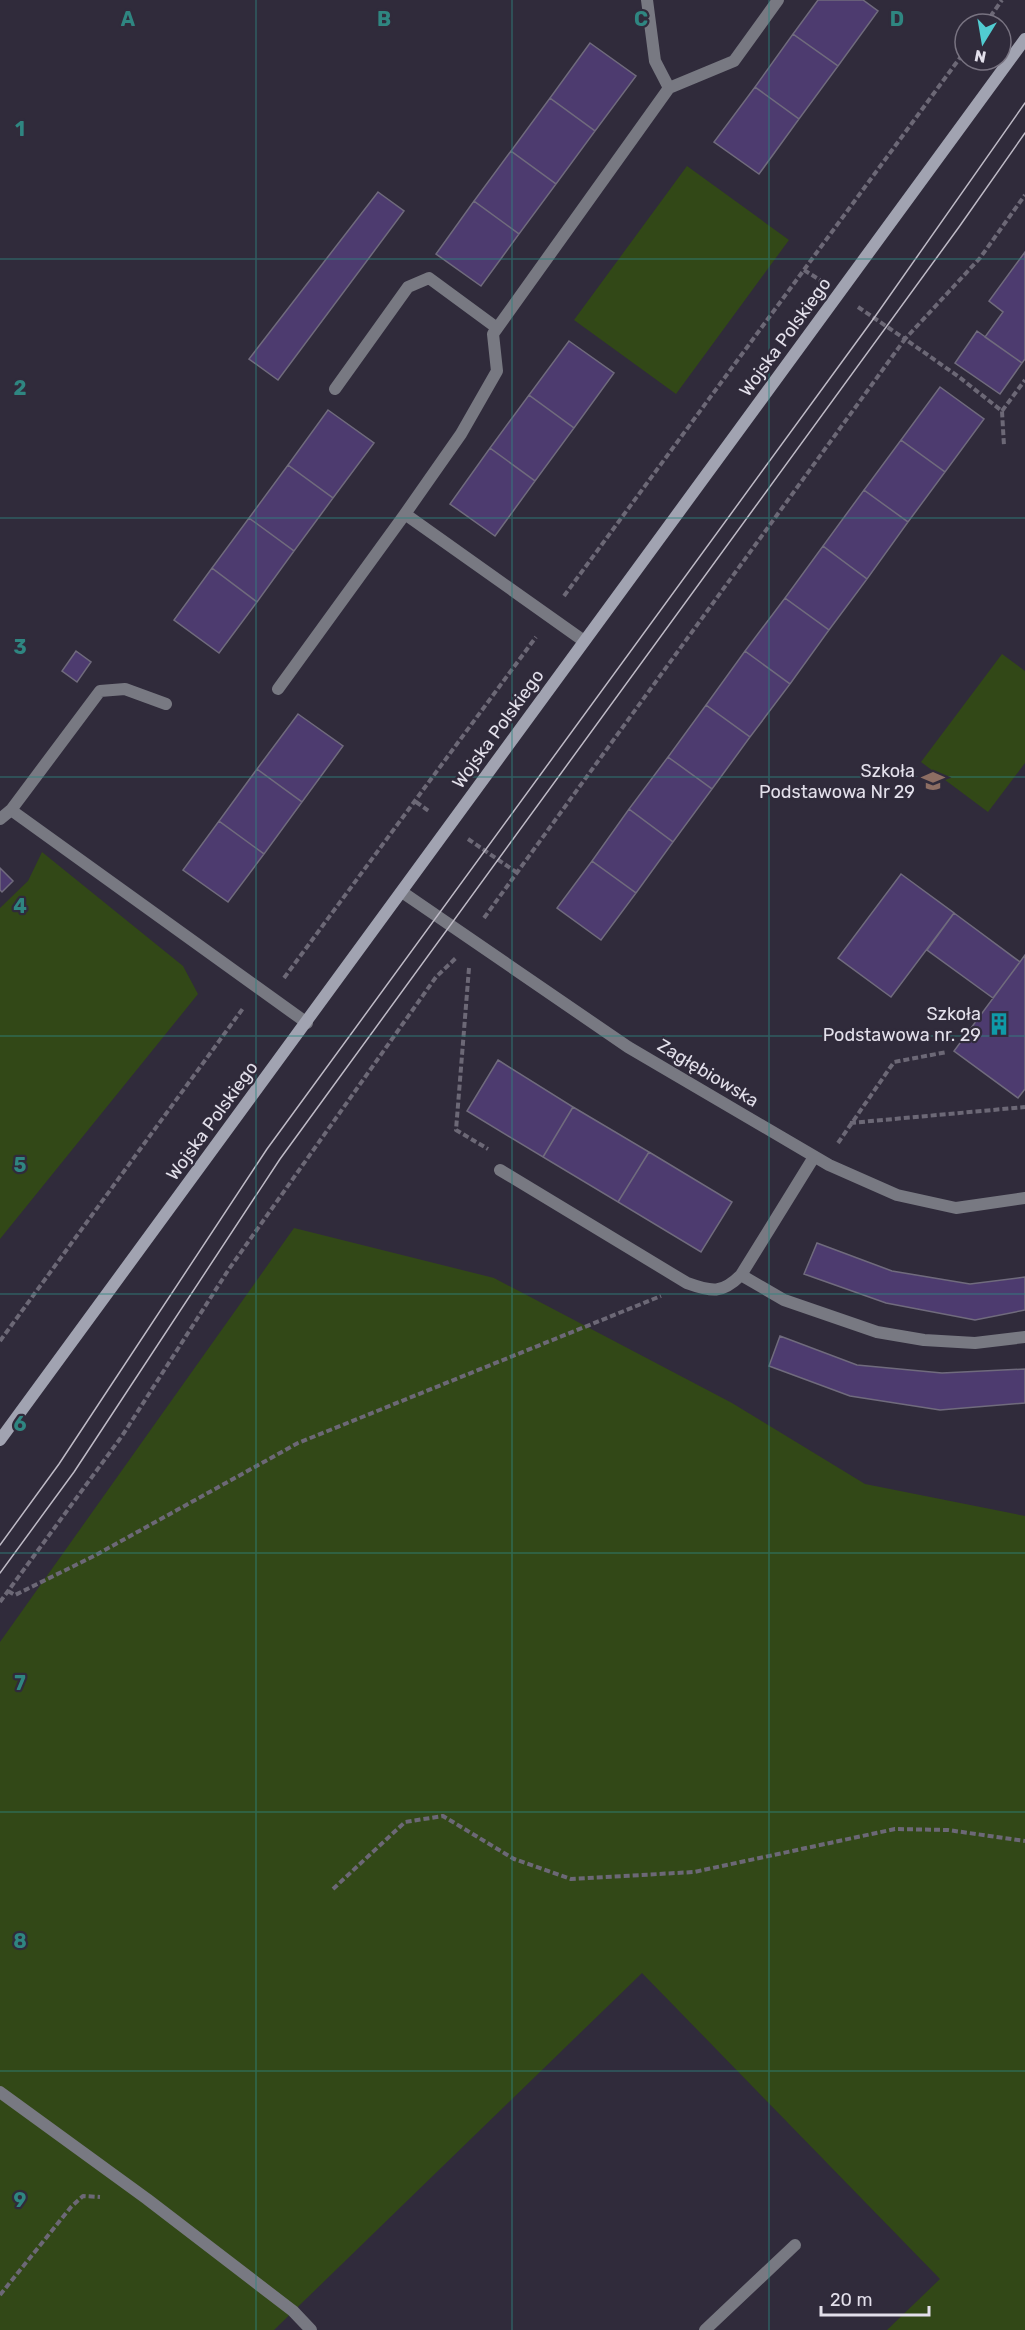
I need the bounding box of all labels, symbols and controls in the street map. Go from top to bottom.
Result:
text: A [121,7,136,31]
text: B [377,7,391,31]
text: C [634,7,648,31]
text: D [890,7,904,31]
north arrow [953,12,1013,72]
text: N [973,46,988,67]
text: 1 [15,117,25,141]
street label: Wojska Polskiego [734,273,836,401]
text: 2 [14,376,27,400]
text: 3 [13,635,27,659]
street label: Wojska Polskiego [447,665,549,793]
place label: Szkoła Podstawowa Nr 29 [759,760,915,803]
school or university icon: Szkoła Podstawowa Nr 29 [920,768,946,794]
text: 4 [13,894,27,918]
place label: Szkoła Podstawowa nr. 29 [823,1003,981,1046]
building icon: Szkoła Podstawowa nr. 29 [986,1011,1012,1037]
street label: Zagłębiowska [653,1034,763,1112]
street label: Wojska Polskiego [161,1057,263,1185]
text: 5 [14,1153,27,1177]
text: 6 [13,1412,27,1436]
text: 7 [14,1671,26,1695]
text: 8 [13,1929,27,1953]
text: 9 [14,2188,27,2212]
scale bar [821,2279,929,2317]
text: 20 m [830,2289,872,2311]

